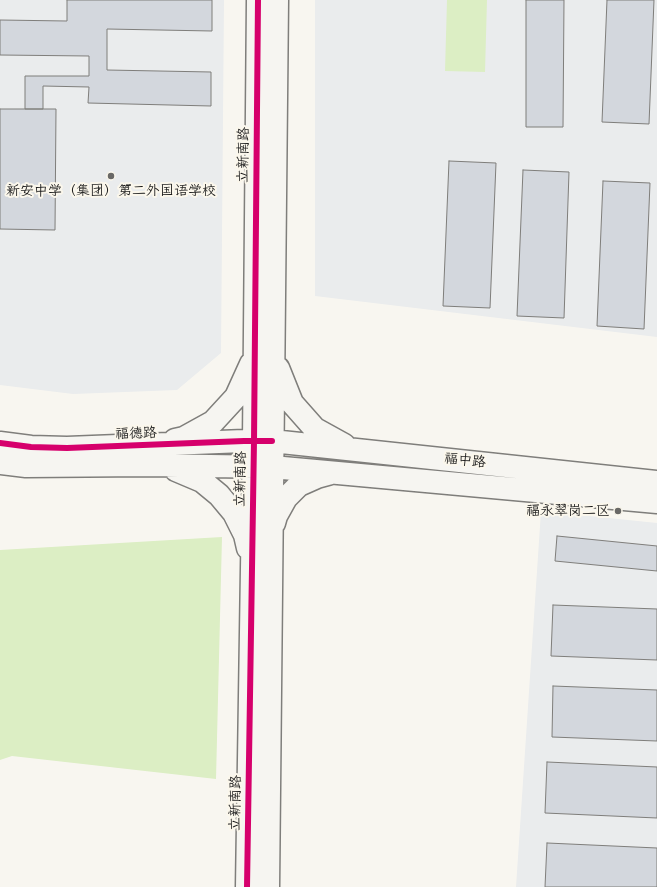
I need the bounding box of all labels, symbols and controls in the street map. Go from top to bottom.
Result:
street label: 立新南路 [235,127,253,183]
marker: 新安中学（集团）第二外国语学校 [106,171,116,181]
place label: 新安中学（集团）第二外国语学校 [6,183,216,199]
street label: 福德路 [115,425,157,443]
street label: 福中路 [443,450,487,472]
street label: 立新南路 [232,451,250,507]
place label: 福永翠岗二区 [526,503,610,519]
marker: 福永翠岗二区 [613,506,623,516]
street label: 立新南路 [227,775,245,831]

